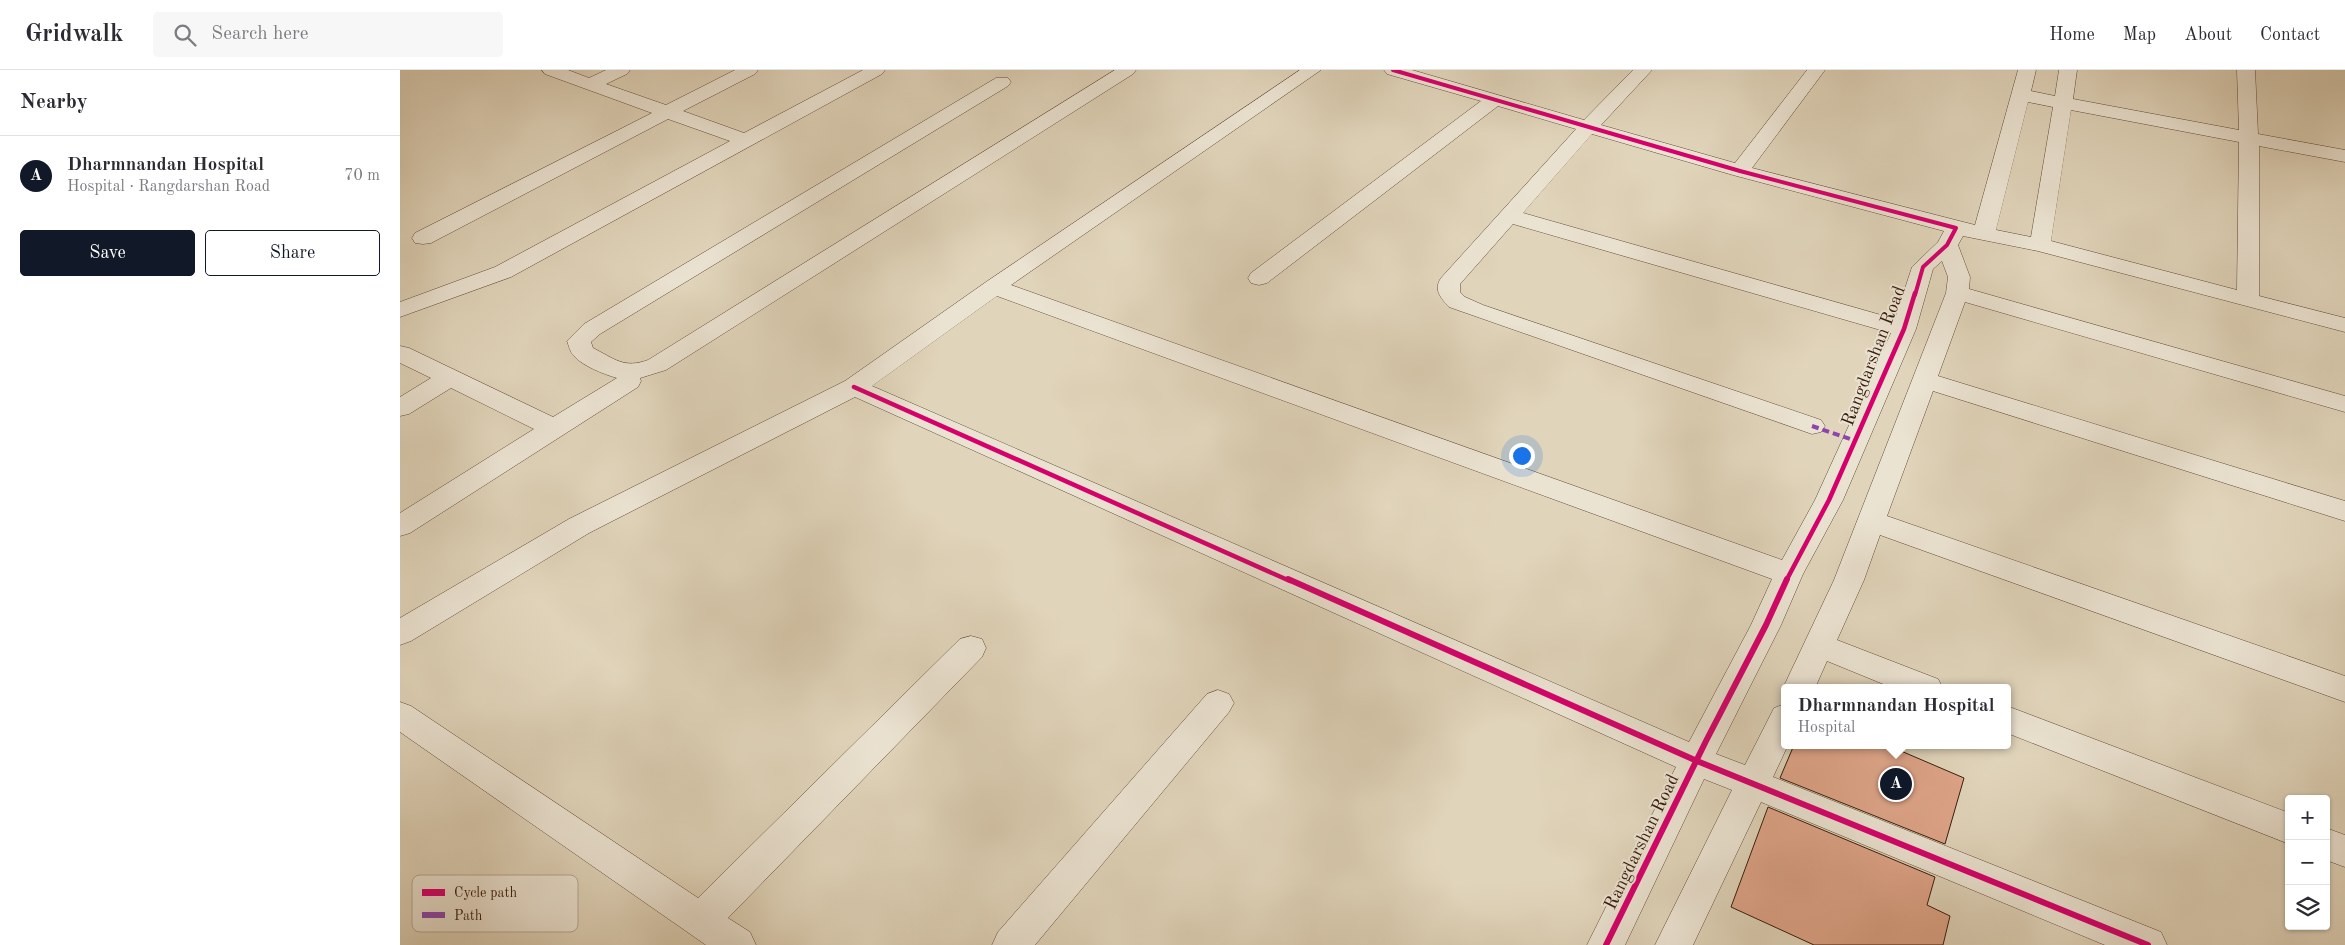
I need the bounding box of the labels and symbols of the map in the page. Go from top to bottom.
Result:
street label: Rangdarshan Road [1839,284,1909,428]
your location [1509,443,1535,469]
pin: A [1880,765,1912,803]
street label: Rangdarshan Road [1601,771,1683,913]
legend [412,875,578,932]
text: Cycle path [454,886,517,900]
text: Path [454,909,483,923]

